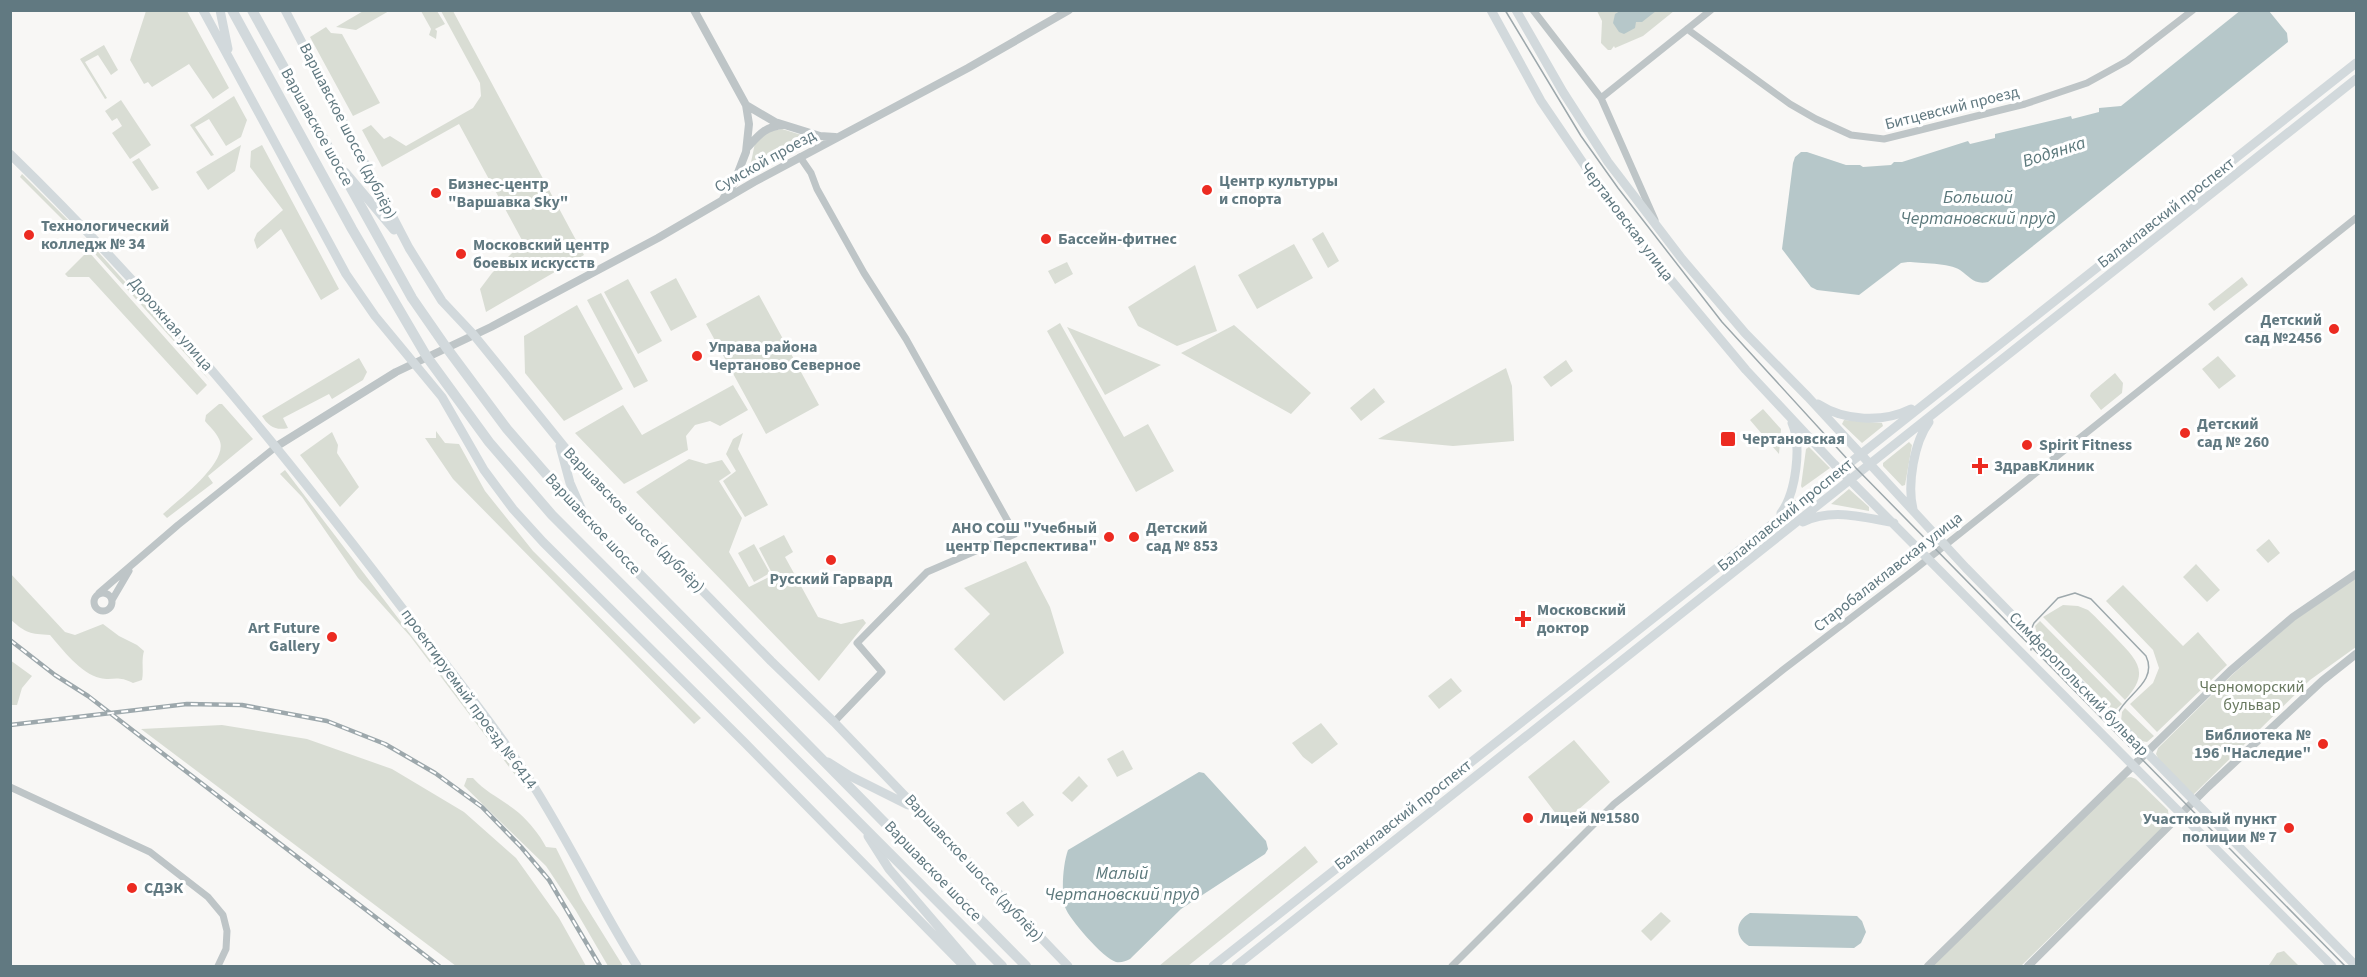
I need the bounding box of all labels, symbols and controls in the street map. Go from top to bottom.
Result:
street label: Варшавское шоссе (дублёр) [294,39,402,223]
street label: Варшавское шоссе [275,64,359,190]
street label: Битцевский проезд [1883,81,2022,135]
street label: Сумской проезд [710,124,820,198]
water label: Водянка [2019,130,2089,174]
street label: Балаклавский проспект [2093,152,2239,274]
street label: Чертановская улица [1575,158,1679,286]
place label: Центр культуры и спорта [1219,170,1338,210]
place label: Бизнес-центр "Варшавка Sky" [448,173,568,213]
marker: Центр культуры и спорта [1200,183,1214,197]
water label: Большой Чертановский пруд [1901,185,2055,231]
marker: Бизнес-центр "Варшавка Sky" [429,186,443,200]
place label: Технологический колледж № 34 [41,215,169,255]
marker: Технологический колледж № 34 [22,228,36,242]
place label: Бассейн-фитнес [1058,228,1178,250]
marker: Бассейн-фитнес [1039,232,1053,246]
place label: Московский центр боевых искусств [473,234,610,274]
marker: Московский центр боевых искусств [454,247,468,261]
street label: Дорожная улица [124,272,218,376]
place label: Детский сад №2456 [2244,309,2322,349]
marker: Детский сад №2456 [2327,322,2341,336]
place label: Управа района Чертаново Северное [709,336,861,376]
marker: Управа района Чертаново Северное [690,349,704,363]
place label: Детский сад № 260 [2197,413,2269,453]
marker: Детский сад № 260 [2178,426,2192,440]
place label: Чертановская [1742,428,1845,450]
marker: Чертановская [1719,430,1737,448]
place label: Spirit Fitness [2039,434,2132,456]
marker: Spirit Fitness [2020,438,2034,452]
street label: Варшавское шоссе (дублёр) [559,443,709,597]
street label: Балаклавский проспект [1713,453,1857,577]
place label: ЗдравКлиник [1994,455,2095,477]
marker: ЗдравКлиник [1971,457,1989,475]
street label: Варшавское шоссе [541,469,645,579]
street label: Старобалаклавская улица [1809,507,1967,637]
place label: АНО СОШ "Учебный центр Перспектива" [946,517,1097,557]
place label: Детский сад № 853 [1146,517,1218,557]
marker: АНО СОШ "Учебный центр Перспектива" [1102,530,1116,544]
marker: Детский сад № 853 [1127,530,1141,544]
marker: Русский Гарвард [824,553,838,567]
place label: Русский Гарвард [770,568,893,590]
place label: Московский доктор [1537,599,1626,639]
street label: проектируемый проезд № 6414 [396,604,542,794]
street label: Симферопольский бульвар [2004,607,2154,761]
marker: Московский доктор [1514,610,1532,628]
place label: Art Future Gallery [247,617,321,657]
marker: Art Future Gallery [325,630,339,644]
park label: Черноморский бульвар [2199,676,2305,716]
place label: Библиотека № 196 "Наследие" [2194,724,2312,764]
marker: Библиотека № 196 "Наследие" [2316,737,2330,751]
street label: Балаклавский проспект [1330,754,1476,876]
street label: Варшавское шоссе (дублёр) [901,790,1047,946]
place label: Лицей №1580 [1539,807,1639,829]
place label: Участковый пункт полиции № 7 [2143,808,2277,848]
marker: Лицей №1580 [1521,811,1535,825]
street label: Варшавское шоссе [880,817,986,925]
marker: Участковый пункт полиции № 7 [2282,821,2296,835]
water label: Малый Чертановский пруд [1045,861,1199,907]
place label: СДЭК [144,877,183,899]
marker: СДЭК [125,881,139,895]

